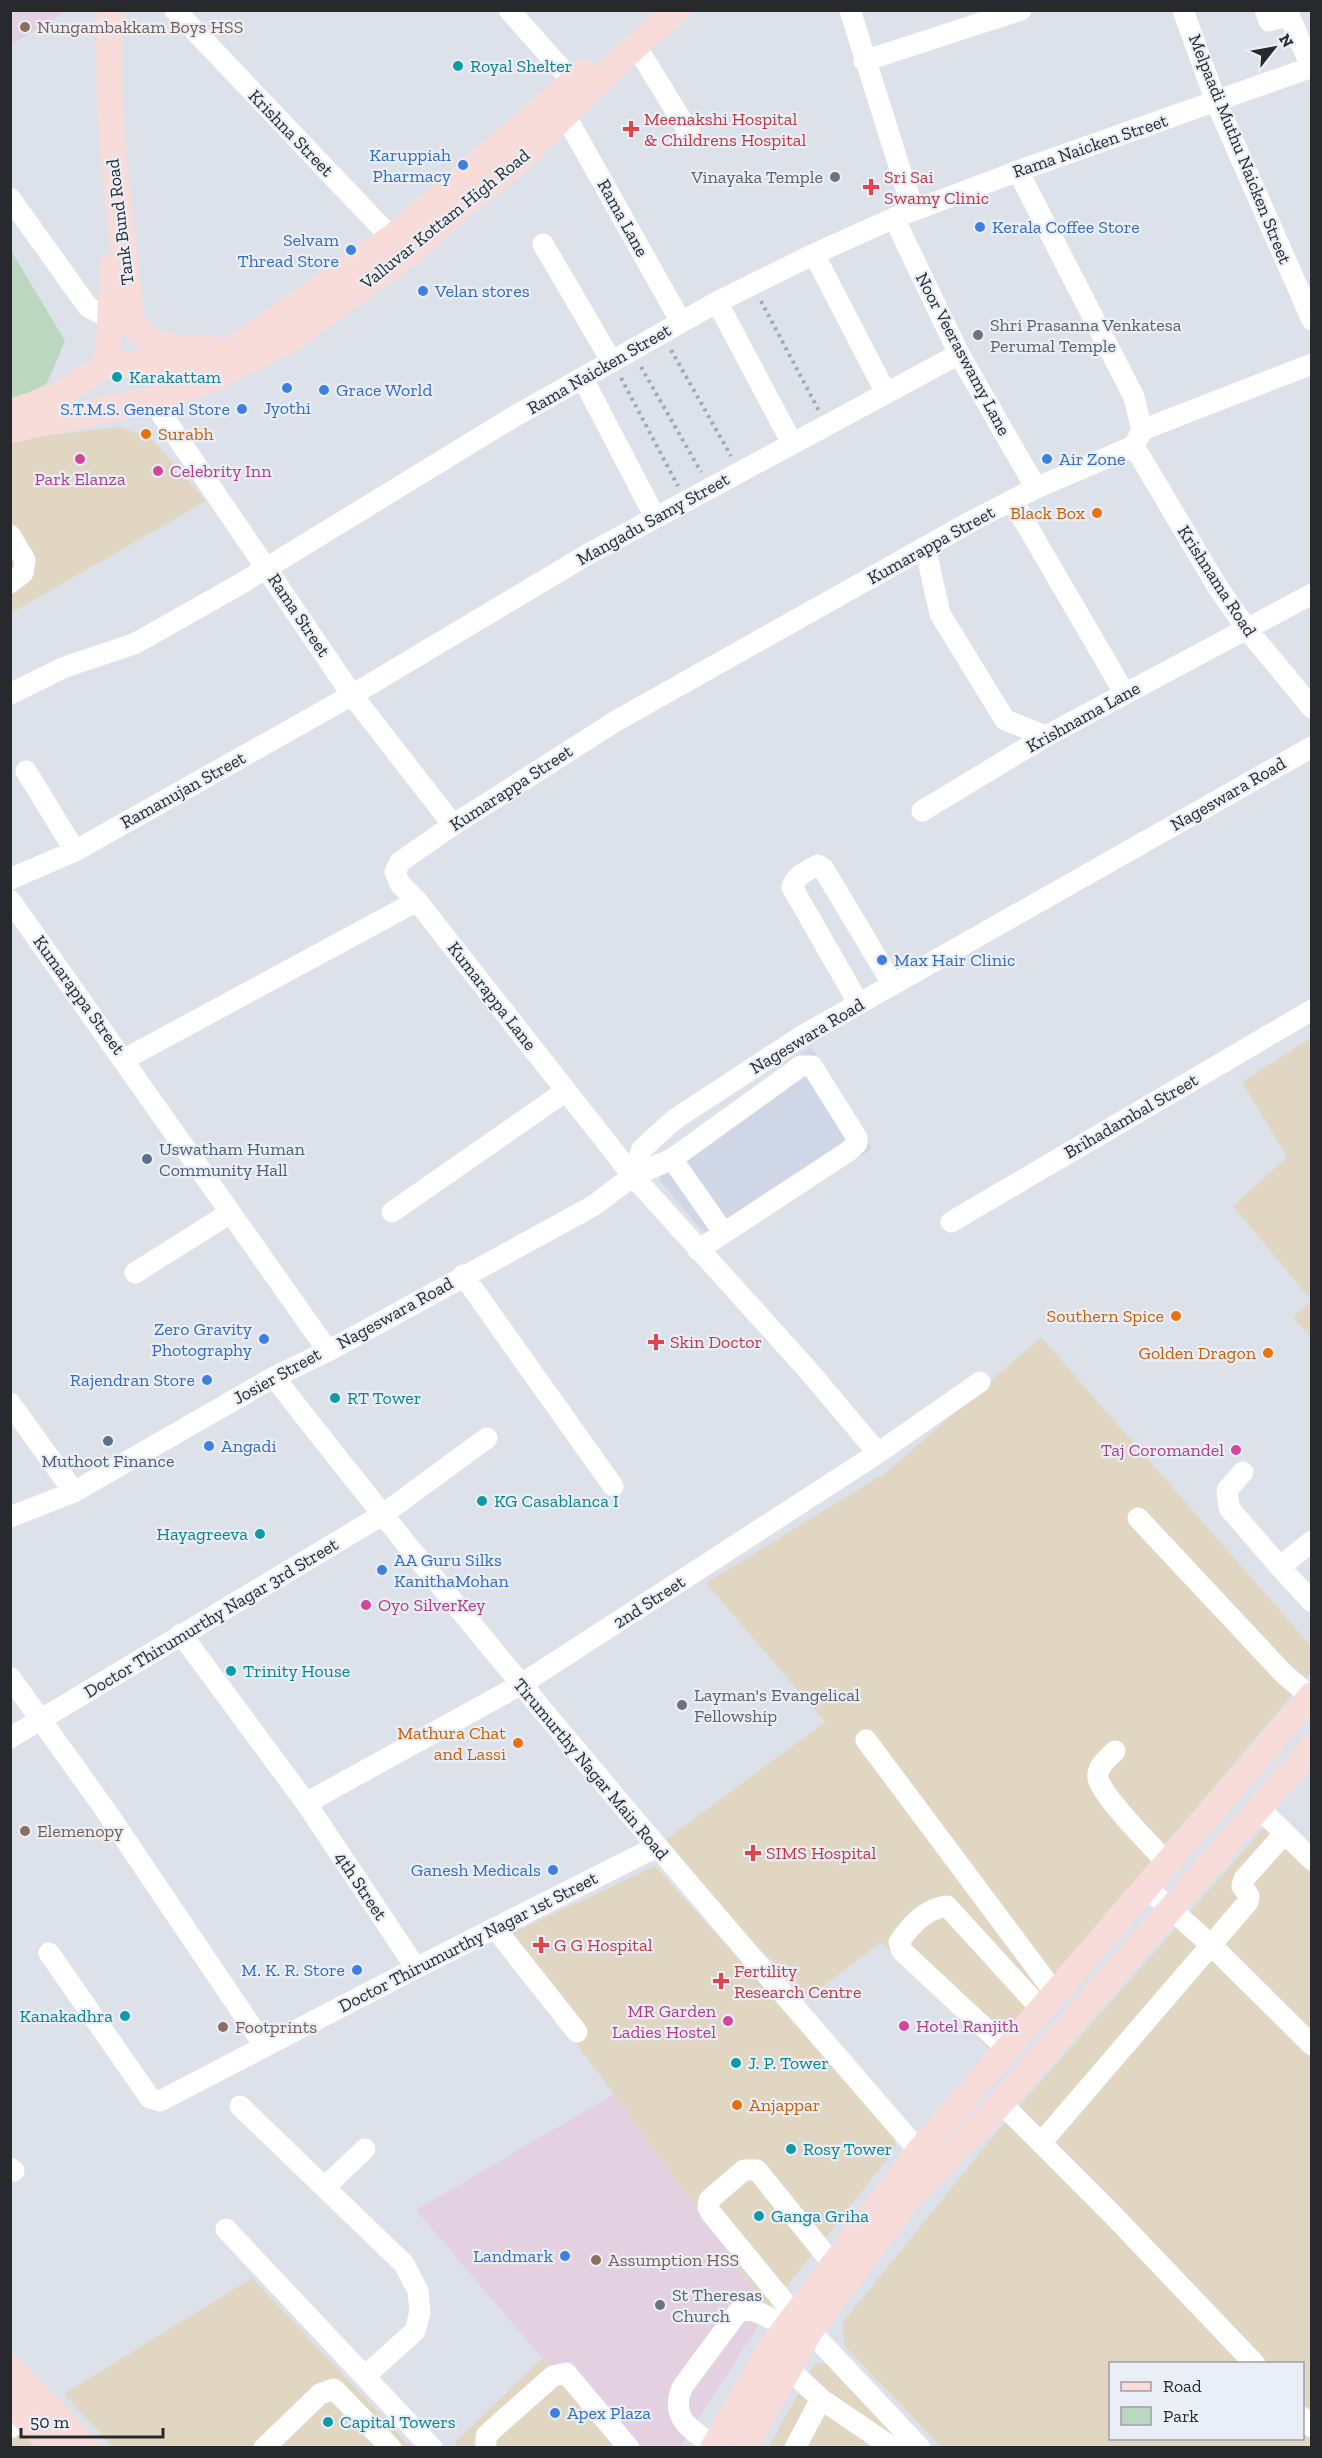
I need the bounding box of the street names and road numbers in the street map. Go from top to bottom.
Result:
street label: Melpaadi Muthu Naicken Street [1184,31,1296,267]
street label: Krishna Street [244,85,338,181]
street label: Rama Naicken Street [1010,109,1171,183]
street label: Valluvar Kottam High Road [355,144,534,295]
street label: Tank Bund Road [101,157,139,286]
street label: Rama Lane [593,175,653,261]
street label: Noor Veeraswamy Lane [911,269,1015,439]
street label: Rama Naicken Street [523,319,675,419]
street label: Mangadu Samy Street [573,468,733,570]
street label: Kumarappa Street [864,501,999,589]
street label: Krishnama Road [1173,521,1261,641]
street label: Rama Street [263,569,335,661]
street label: Krishnama Lane [1022,677,1144,757]
street label: Kumarappa Street [445,740,577,836]
street label: Ramanujan Street [117,746,250,833]
street label: Nageswara Road [1167,752,1290,836]
street label: Kumarappa Street [28,931,130,1059]
street label: Kumarappa Lane [443,937,541,1055]
street label: Nageswara Road [746,993,868,1079]
street label: Brihadambal Street [1060,1069,1202,1163]
street label: Nageswara Road [333,1272,457,1354]
street label: Josier Street [229,1343,325,1409]
street label: Doctor Thirumurthy Nagar 3rd Street [80,1533,342,1703]
street label: 2nd Street [609,1571,689,1633]
street label: Tirumurthy Nagar Main Road [509,1674,673,1864]
street label: 4th Street [330,1848,392,1925]
street label: Doctor Thirumurthy Nagar 1st Street [335,1867,602,2017]

